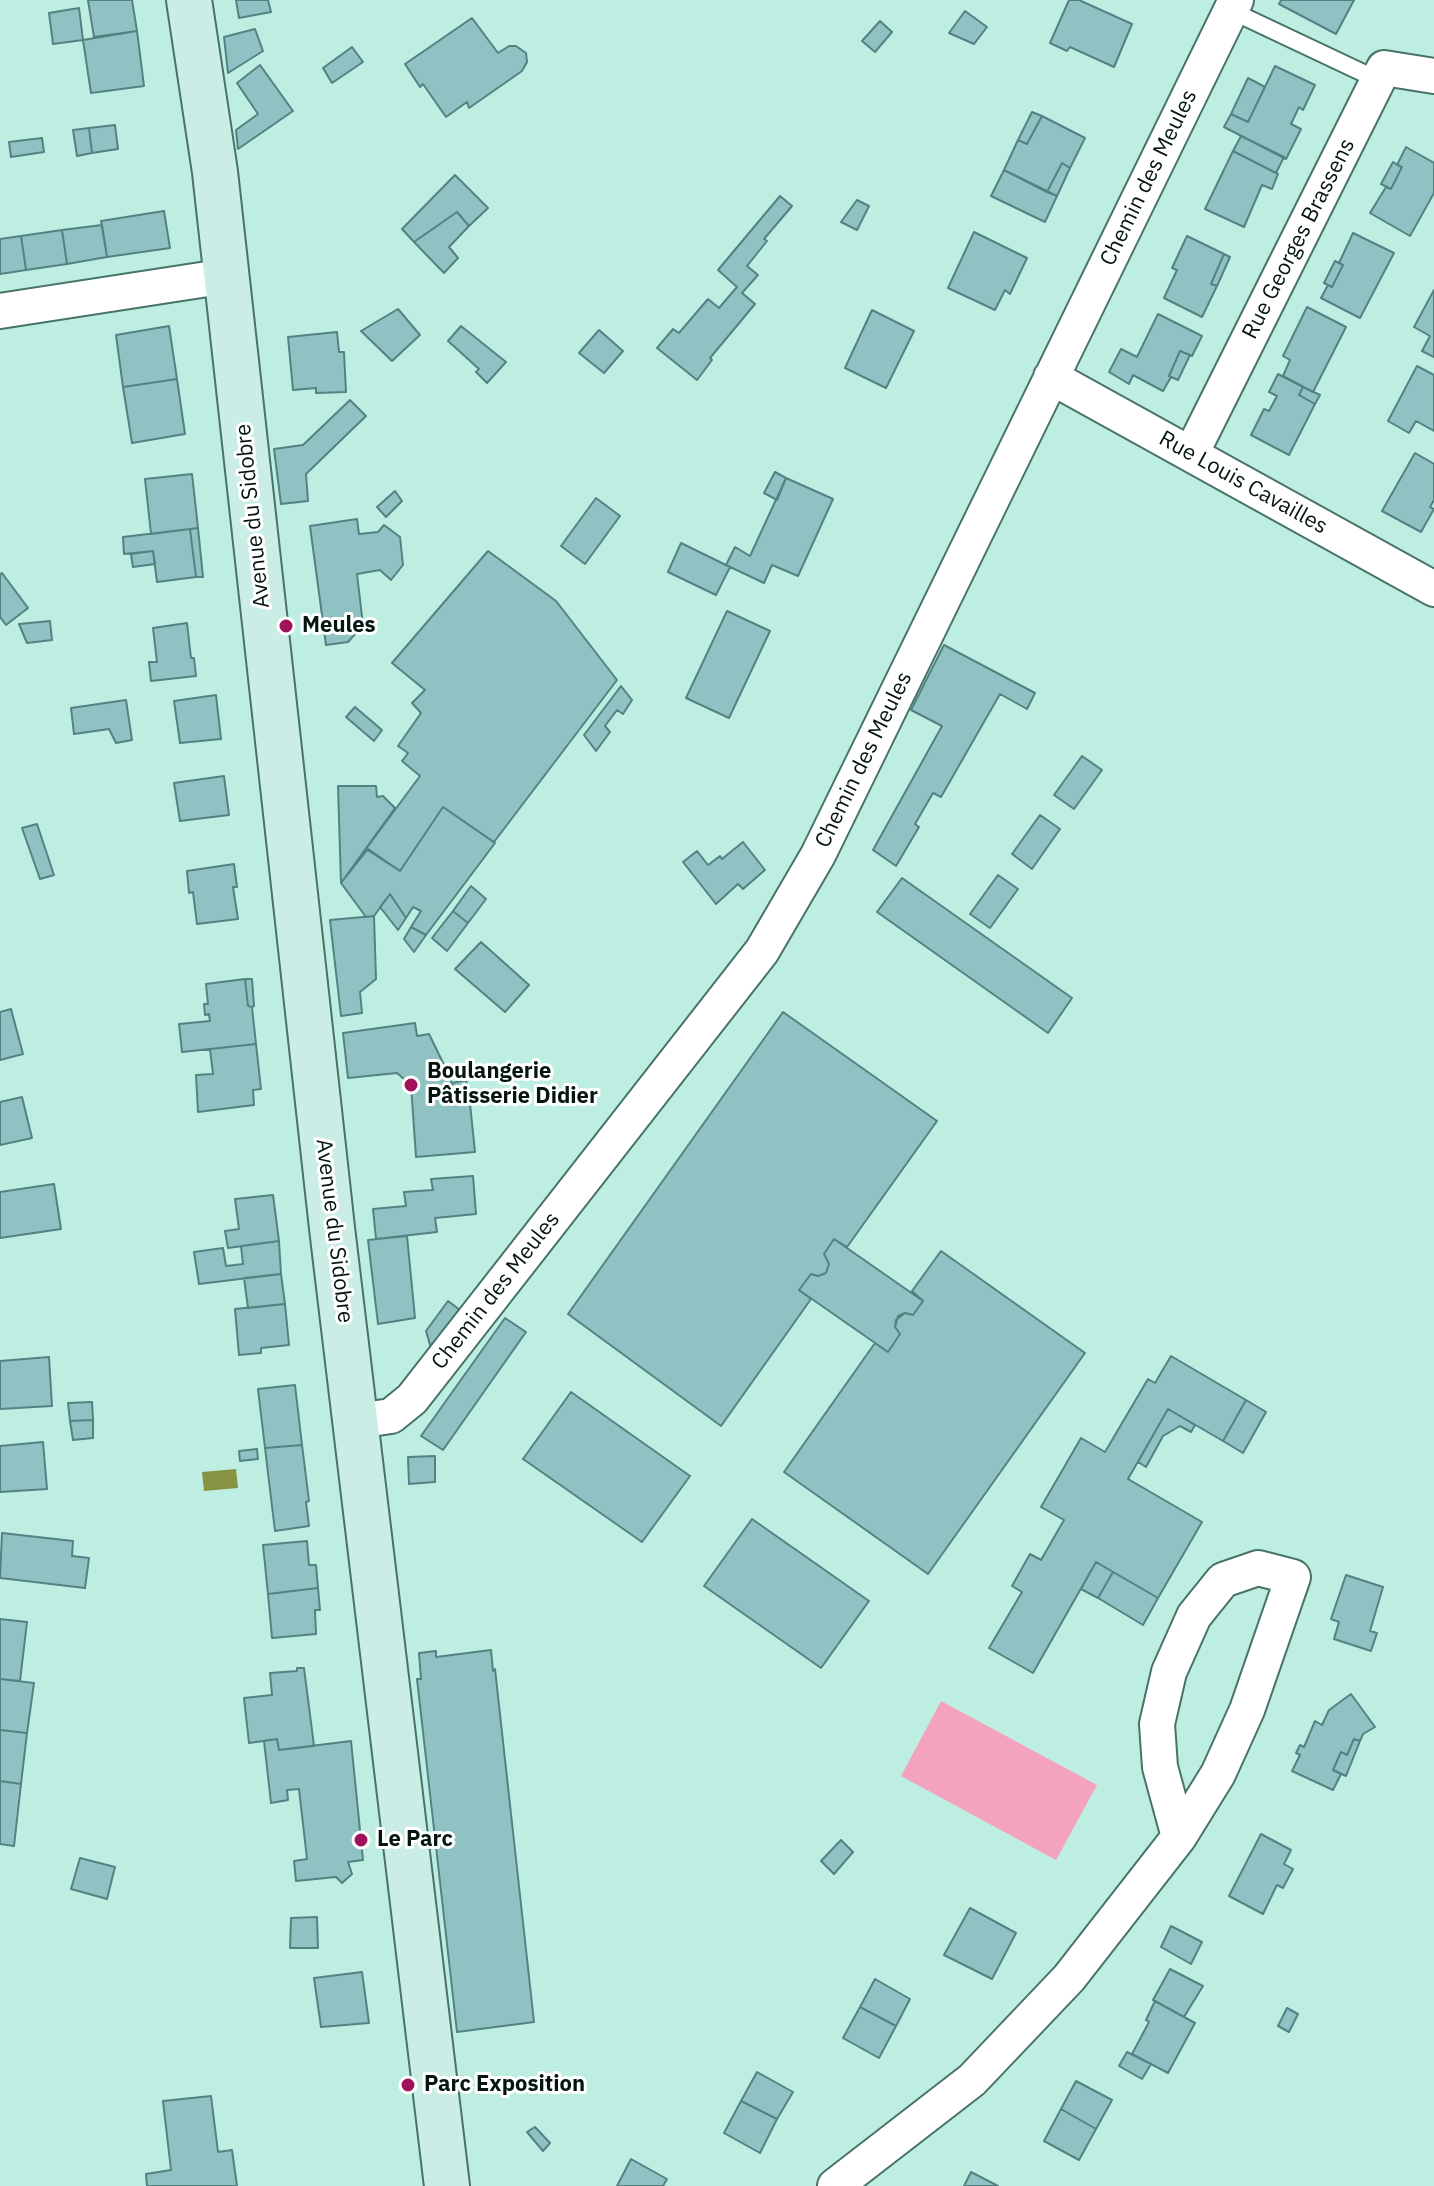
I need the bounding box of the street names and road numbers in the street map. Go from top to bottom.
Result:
street label: Chemin des Meules [1095,86,1203,270]
street label: Rue Georges Brassens [1237,134,1361,344]
street label: Avenue du Sidobre [230,422,276,610]
street label: Rue Louis Cavailles [1154,426,1332,540]
street label: Chemin des Meules [810,668,918,852]
street label: Avenue du Sidobre [310,1137,358,1325]
street label: Chemin des Meules [426,1207,566,1375]

